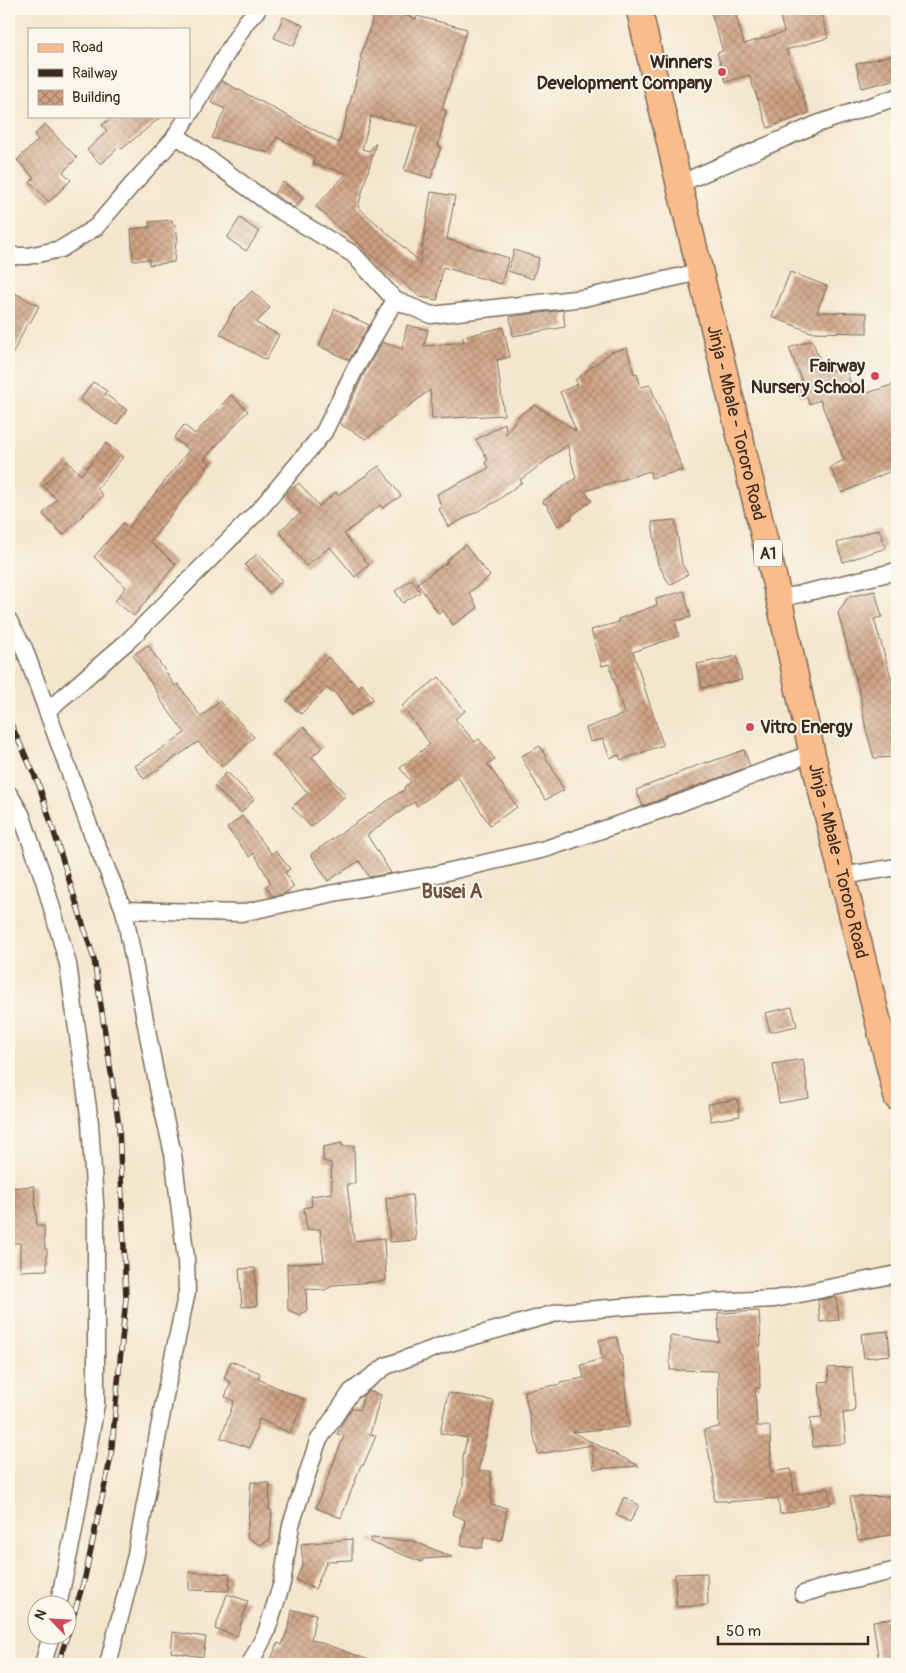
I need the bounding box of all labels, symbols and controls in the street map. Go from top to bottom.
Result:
legend [28,28,190,118]
text: Road [72,38,103,57]
place label: Winners Development Company [537,51,713,95]
text: Railway [72,64,118,83]
marker: Winners Development Company [716,66,728,78]
text: Building [72,88,120,107]
street label: Jinja - Mbale - Tororo Road [701,323,771,523]
place label: Fairway Nursery School [751,355,865,399]
marker: Fairway Nursery School [869,370,881,382]
road number: A1 [754,540,782,566]
place label: Vitro Energy [760,716,853,739]
marker: Vitro Energy [744,721,756,733]
street label: Jinja - Mbale - Tororo Road [803,761,873,961]
district label: Busei A [421,879,483,904]
north arrow [28,1596,78,1646]
text: N [31,1607,50,1623]
scale bar [718,1613,868,1645]
text: 50 m [726,1622,761,1641]

